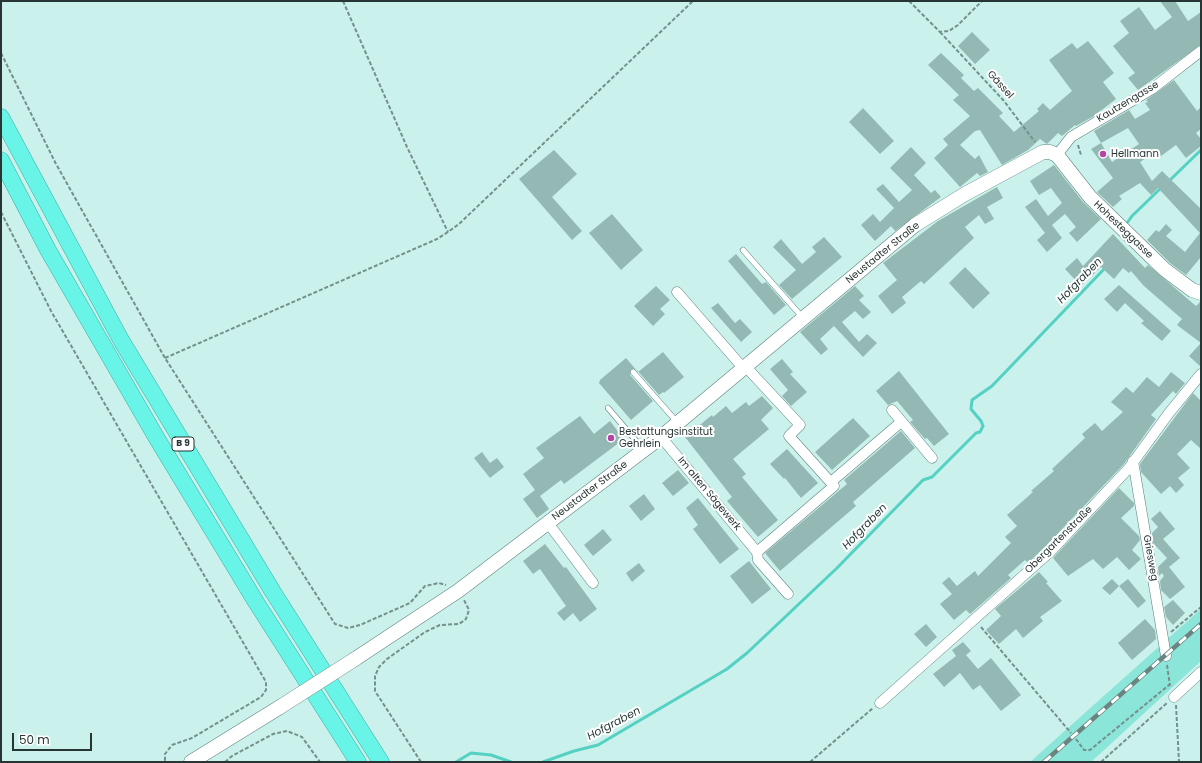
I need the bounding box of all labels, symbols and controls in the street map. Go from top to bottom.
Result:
street label: Gässel [984,68,1016,102]
street label: Kautzengasse [1095,79,1161,125]
place label: Hellmann [1111,148,1159,160]
marker: Hellmann [1098,149,1108,159]
street label: Hohesteggasse [1091,199,1155,261]
street label: Neustadter Straße [844,220,922,286]
water label: Hofgraben [1055,255,1105,307]
place label: Bestattungsinstitut Gehrlein [619,426,713,450]
marker: Bestattungsinstitut Gehrlein [606,433,616,443]
road number: B 9 [172,437,194,451]
street label: Im alten Sägewerk [675,455,743,533]
street label: Neustadter Straße [550,459,630,523]
water label: Hofgraben [840,501,890,553]
street label: Obergartenstraße [1023,504,1095,576]
street label: Griesweg [1140,534,1160,582]
water label: Hofgraben [585,704,643,744]
scale bar [14,725,94,751]
text: 50 m [19,731,50,748]

